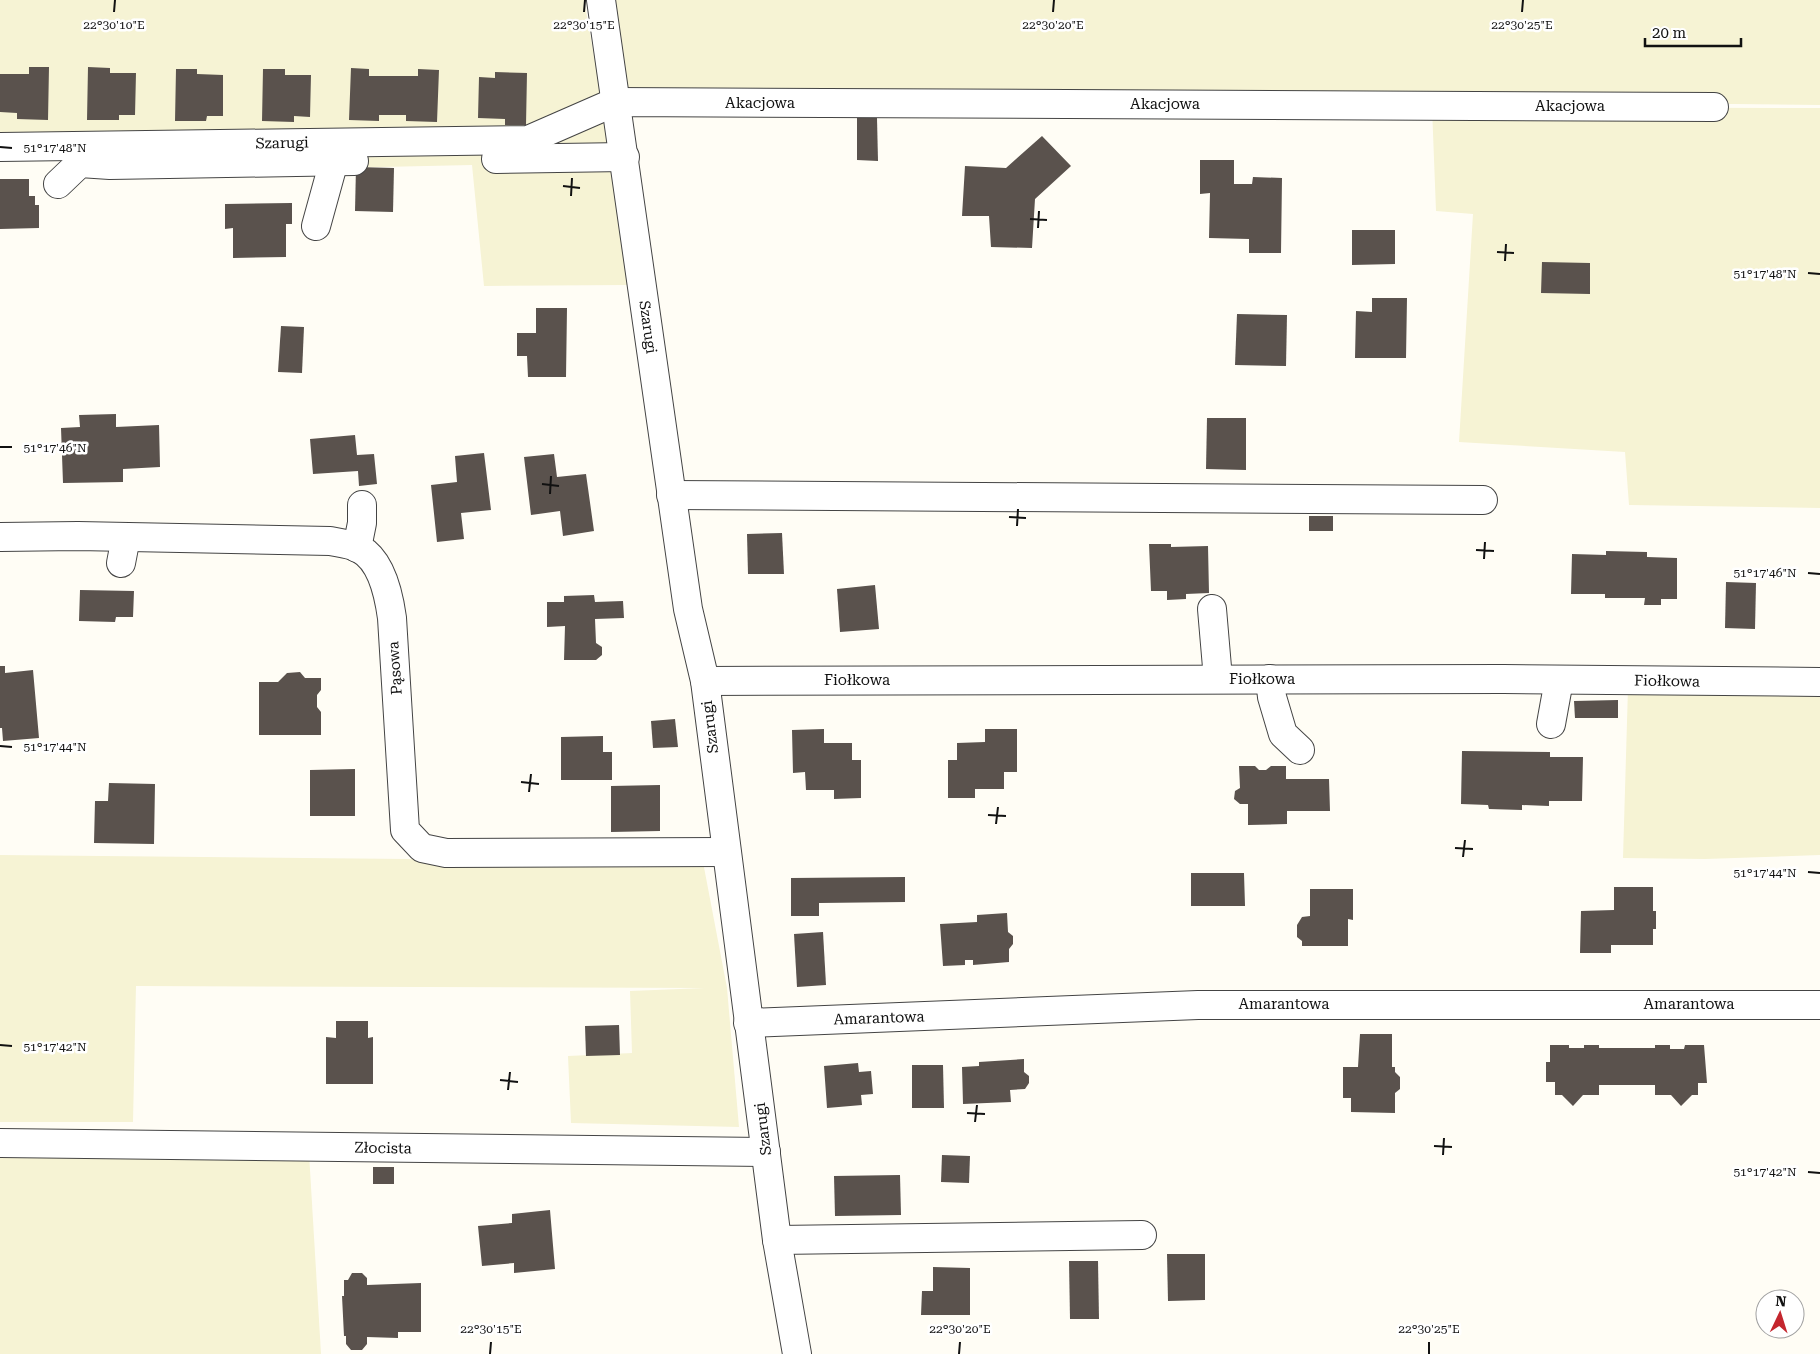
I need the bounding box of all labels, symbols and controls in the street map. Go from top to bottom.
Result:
scale bar [1645,15,1741,47]
text: 22°30'10"E [83,18,145,32]
text: 22°30'15"E [553,18,615,32]
text: 22°30'20"E [1022,18,1084,32]
text: 22°30'25"E [1491,18,1553,32]
text: 20 m [1652,24,1687,42]
street label: Akacjowa [725,94,795,112]
street label: Akacjowa [1130,95,1200,113]
street label: Akacjowa [1535,97,1605,115]
street label: Szarugi [255,134,309,152]
text: 51°17'48"N [23,141,87,155]
text: 51°17'48"N [1733,267,1797,281]
street label: Szarugi [635,299,661,355]
text: 51°17'46"N [23,441,87,455]
text: 51°17'46"N [1733,566,1797,580]
street label: Pąsowa [384,641,406,695]
street label: Fiołkowa [1229,670,1295,688]
street label: Fiołkowa [824,671,890,689]
street label: Fiołkowa [1634,671,1700,691]
street label: Szarugi [698,699,722,755]
text: 51°17'44"N [23,740,87,754]
text: 51°17'44"N [1733,866,1797,880]
street label: Amarantowa [1239,995,1329,1013]
street label: Amarantowa [1644,995,1734,1013]
street label: Amarantowa [833,1007,925,1029]
text: 51°17'42"N [23,1040,87,1054]
street label: Szarugi [751,1101,775,1157]
street label: Złocista [354,1139,412,1157]
text: 51°17'42"N [1733,1165,1797,1179]
north arrow [1755,1289,1805,1339]
text: N [1775,1293,1787,1309]
text: 22°30'15"E [460,1322,522,1336]
text: 22°30'20"E [929,1322,991,1336]
text: 22°30'25"E [1398,1322,1460,1336]

